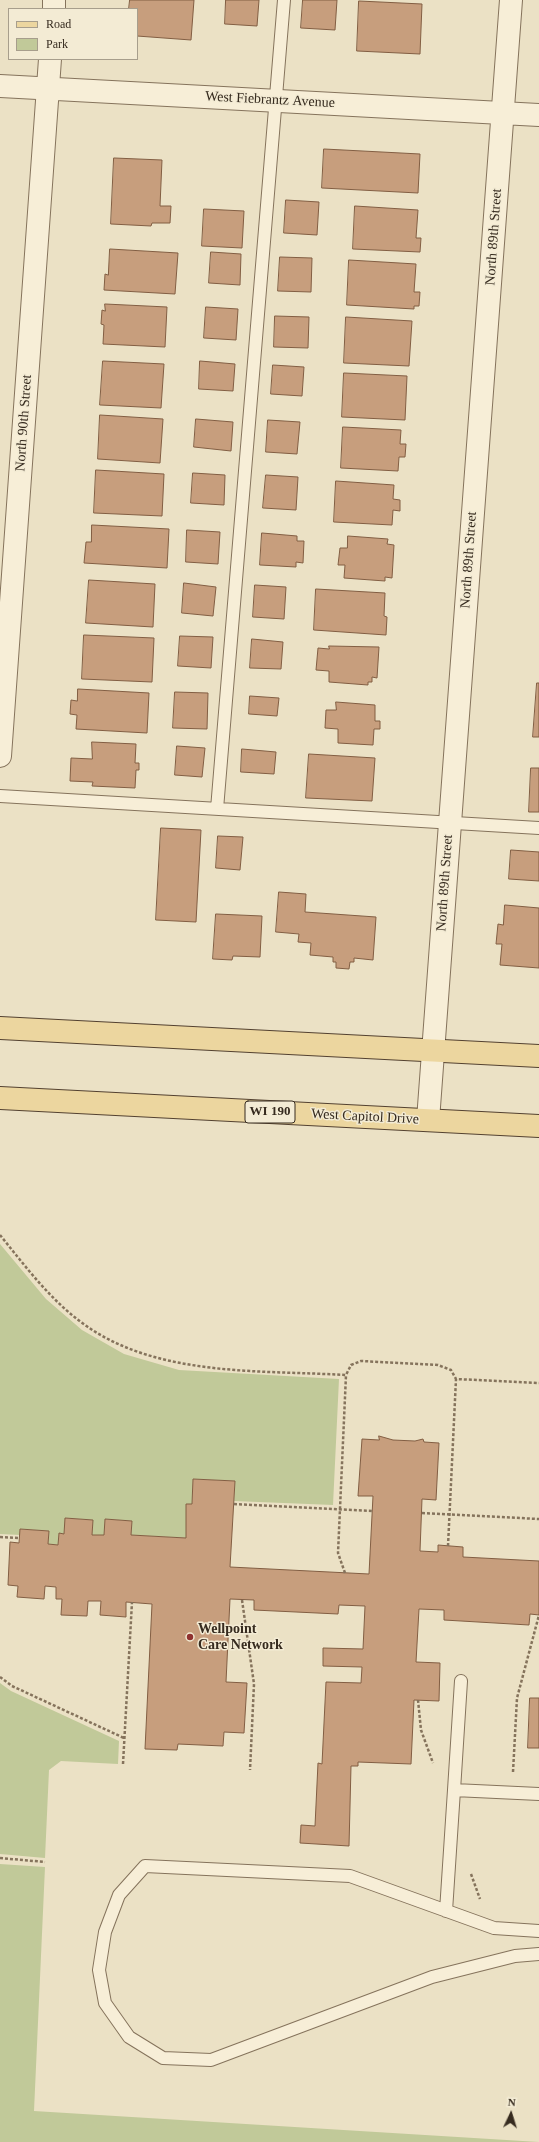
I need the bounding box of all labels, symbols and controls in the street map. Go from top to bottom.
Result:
legend [8,8,138,60]
text: Road [46,17,71,31]
text: Park [46,37,68,51]
street label: West Fiebrantz Avenue [205,88,335,112]
street label: North 89th Street [482,188,506,286]
street label: North 90th Street [12,374,36,472]
street label: North 89th Street [457,511,481,609]
street label: North 89th Street [433,834,457,932]
road number: WI 190 [245,1101,295,1123]
street label: West Capitol Drive [311,1106,419,1128]
place label: Wellpoint Care Network [198,1621,283,1654]
marker: Wellpoint Care Network [185,1632,195,1642]
north arrow [491,2094,531,2134]
text: N [507,2096,516,2108]

